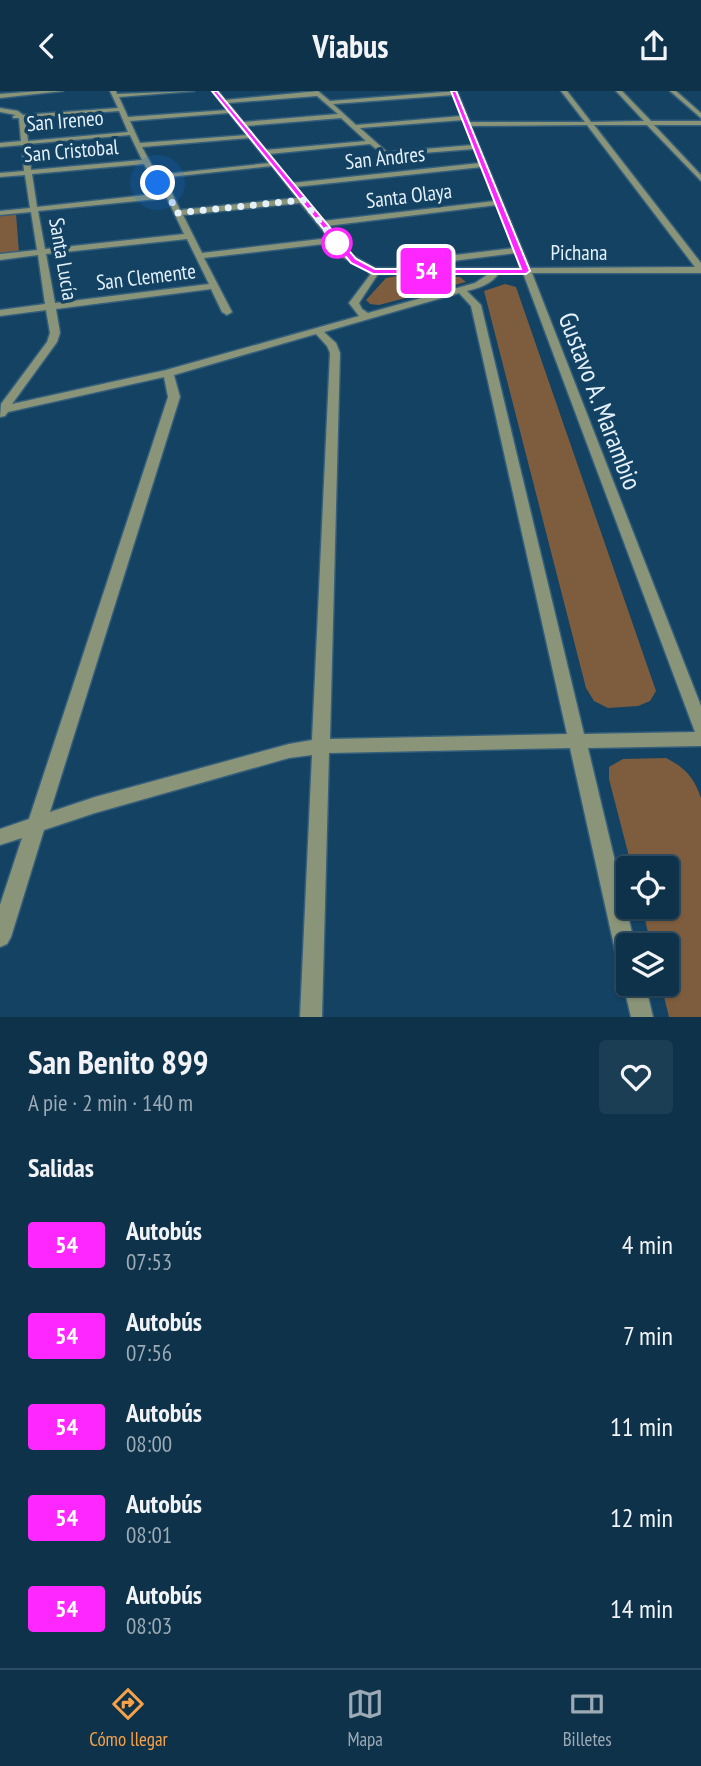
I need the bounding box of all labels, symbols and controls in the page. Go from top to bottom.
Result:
text: Viabus [312,25,389,67]
icon: back [28,27,66,65]
icon: share [635,27,673,65]
street label: San Ireneo [25,104,105,137]
street label: San Cristobal [23,133,120,168]
street label: San Andres [344,140,426,175]
your location [140,165,175,200]
street label: Santa Olaya [364,177,453,214]
street label: Santa Lucía [43,216,84,302]
unlabelled marker [322,228,352,258]
street label: Pichana [551,239,607,266]
line badge: 54 [394,248,458,294]
text: 54 [415,255,437,286]
street label: San Clemente [95,257,197,296]
street label: Gustavo A. Marambio [551,307,649,494]
map controls [616,856,679,996]
button: locate [616,856,679,919]
button: layers [616,933,679,996]
text: San Benito 899 [28,1040,209,1083]
button: heart [599,1040,673,1114]
text: A pie · 2 min · 140 m [28,1088,193,1117]
text: Salidas [28,1151,94,1184]
text: Autobús [126,1214,202,1247]
text: 4 min [622,1228,673,1261]
text: 54 [55,1229,78,1260]
text: 07:53 [126,1247,172,1276]
text: Autobús [126,1305,202,1338]
text: 7 min [623,1319,673,1352]
text: 54 [55,1320,78,1351]
text: 07:56 [126,1338,172,1367]
text: Autobús [126,1396,202,1429]
text: 11 min [610,1410,673,1443]
text: 54 [55,1411,78,1442]
text: 08:00 [126,1429,172,1458]
text: Autobús [126,1487,202,1520]
text: 12 min [610,1501,673,1534]
text: 54 [55,1502,78,1533]
text: 08:01 [126,1520,172,1549]
text: Autobús [126,1578,202,1611]
text: 14 min [610,1592,673,1625]
text: 54 [55,1593,78,1624]
text: 08:03 [126,1611,172,1640]
tab: Cómo llegar [89,1685,168,1751]
tab: Mapa [346,1685,384,1751]
tab: Billetes [563,1685,612,1751]

